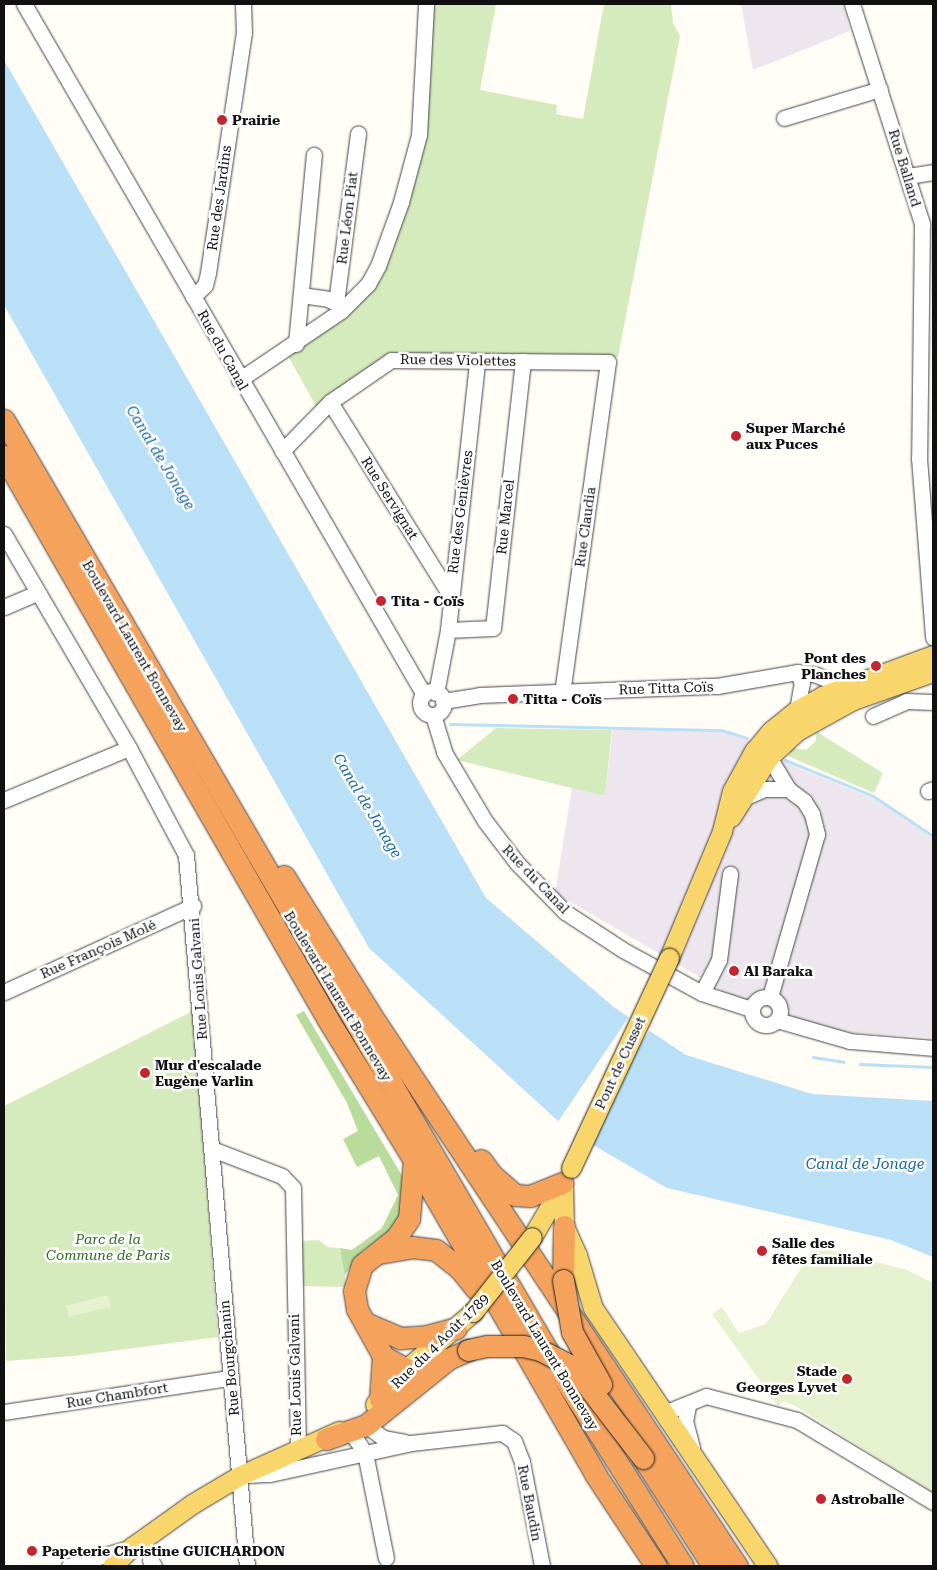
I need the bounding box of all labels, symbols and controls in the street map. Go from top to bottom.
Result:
place label: Prairie [232,112,280,128]
marker: Prairie [216,114,228,126]
street label: Rue Balland [885,127,925,209]
street label: Rue des Jardins [203,144,235,252]
street label: Rue Léon Piat [333,171,361,265]
street label: Rue du Canal [194,307,252,393]
street label: Rue des Violettes [400,351,516,369]
water label: Canal de Jonage [122,403,198,513]
place label: Super Marché aux Puces [746,420,845,452]
marker: Super Marché aux Puces [730,430,742,442]
street label: Rue des Genièvres [444,449,476,575]
street label: Rue Servignat [358,454,422,542]
street label: Rue Marcel [493,479,517,555]
street label: Rue Claudia [571,486,599,568]
street label: Boulevard Laurent Bonnevay [79,557,191,735]
place label: Tita - Coïs [391,593,464,609]
marker: Tita - Coïs [375,595,387,607]
place label: Pont des Planches [801,650,866,682]
marker: Pont des Planches [870,660,882,672]
street label: Rue Titta Coïs [618,678,714,698]
place label: Titta - Coïs [523,691,602,707]
marker: Titta - Coïs [507,693,519,705]
water label: Canal de Jonage [329,751,405,861]
street label: Rue du Canal [499,841,573,917]
street label: Boulevard Laurent Bonnevay [281,908,395,1084]
street label: Rue François Molé [38,916,158,982]
street label: Rue Louis Galvani [185,917,211,1041]
place label: Al Baraka [744,963,813,979]
marker: Al Baraka [728,965,740,977]
street label: Pont de Cusset [591,1014,649,1112]
place label: Mur d'escalade Eugène Varlin [155,1057,261,1090]
marker: Mur d'escalade Eugène Varlin [139,1067,151,1079]
water label: Canal de Jonage [806,1156,924,1174]
park label: Parc de la Commune de Paris [46,1231,170,1264]
place label: Salle des fêtes familiale [772,1235,873,1268]
marker: Salle des fêtes familiale [756,1245,768,1257]
street label: Boulevard Laurent Bonnevay [488,1257,602,1433]
street label: Rue du 4 Août 1789 [388,1290,492,1392]
street label: Rue Bourgchanin [216,1299,242,1417]
street label: Rue Louis Galvani [286,1314,304,1436]
place label: Stade Georges Lyvet [736,1363,837,1395]
marker: Stade Georges Lyvet [841,1373,853,1385]
street label: Rue Chambfort [65,1379,169,1411]
street label: Rue Baudin [514,1463,546,1543]
place label: Astroballe [831,1491,904,1507]
marker: Astroballe [815,1493,827,1505]
place label: Papeterie Christine GUICHARDON [42,1543,285,1559]
marker: Papeterie Christine GUICHARDON [26,1545,38,1557]

